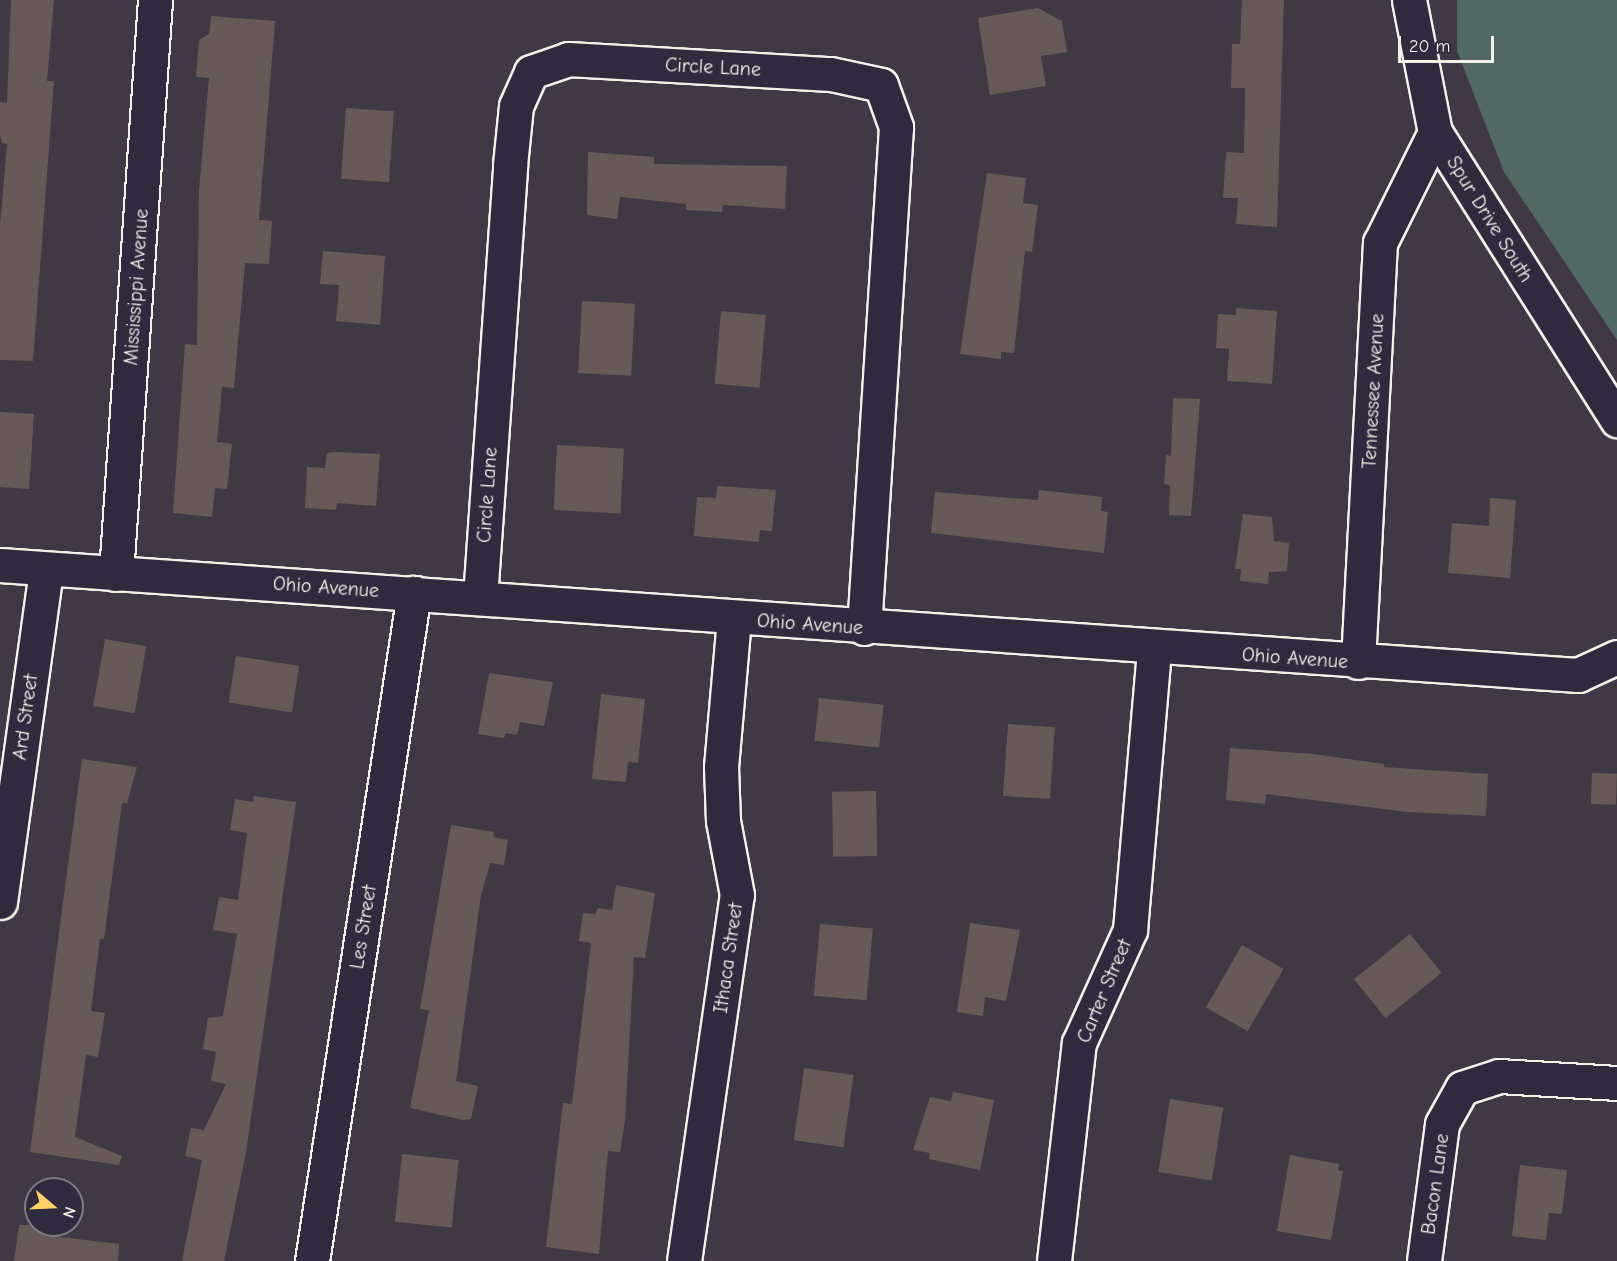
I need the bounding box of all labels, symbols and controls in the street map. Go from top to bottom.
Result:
scale bar [1401,24,1497,62]
text: 20 m [1409,36,1450,57]
street label: Circle Lane [664,53,762,81]
street label: Spur Drive South [1442,151,1538,287]
street label: Mississippi Avenue [119,208,153,366]
street label: Tennessee Avenue [1357,313,1389,469]
street label: Circle Lane [472,446,502,544]
street label: Ohio Avenue [272,571,380,603]
street label: Ohio Avenue [756,608,864,640]
street label: Ohio Avenue [1241,642,1349,674]
street label: Ard Street [7,673,43,761]
street label: Les Street [345,883,381,971]
street label: Ithaca Street [708,901,748,1015]
street label: Carter Street [1071,935,1137,1047]
street label: Bacon Lane [1416,1132,1454,1236]
north arrow [24,1177,84,1237]
text: N [59,1204,79,1220]

